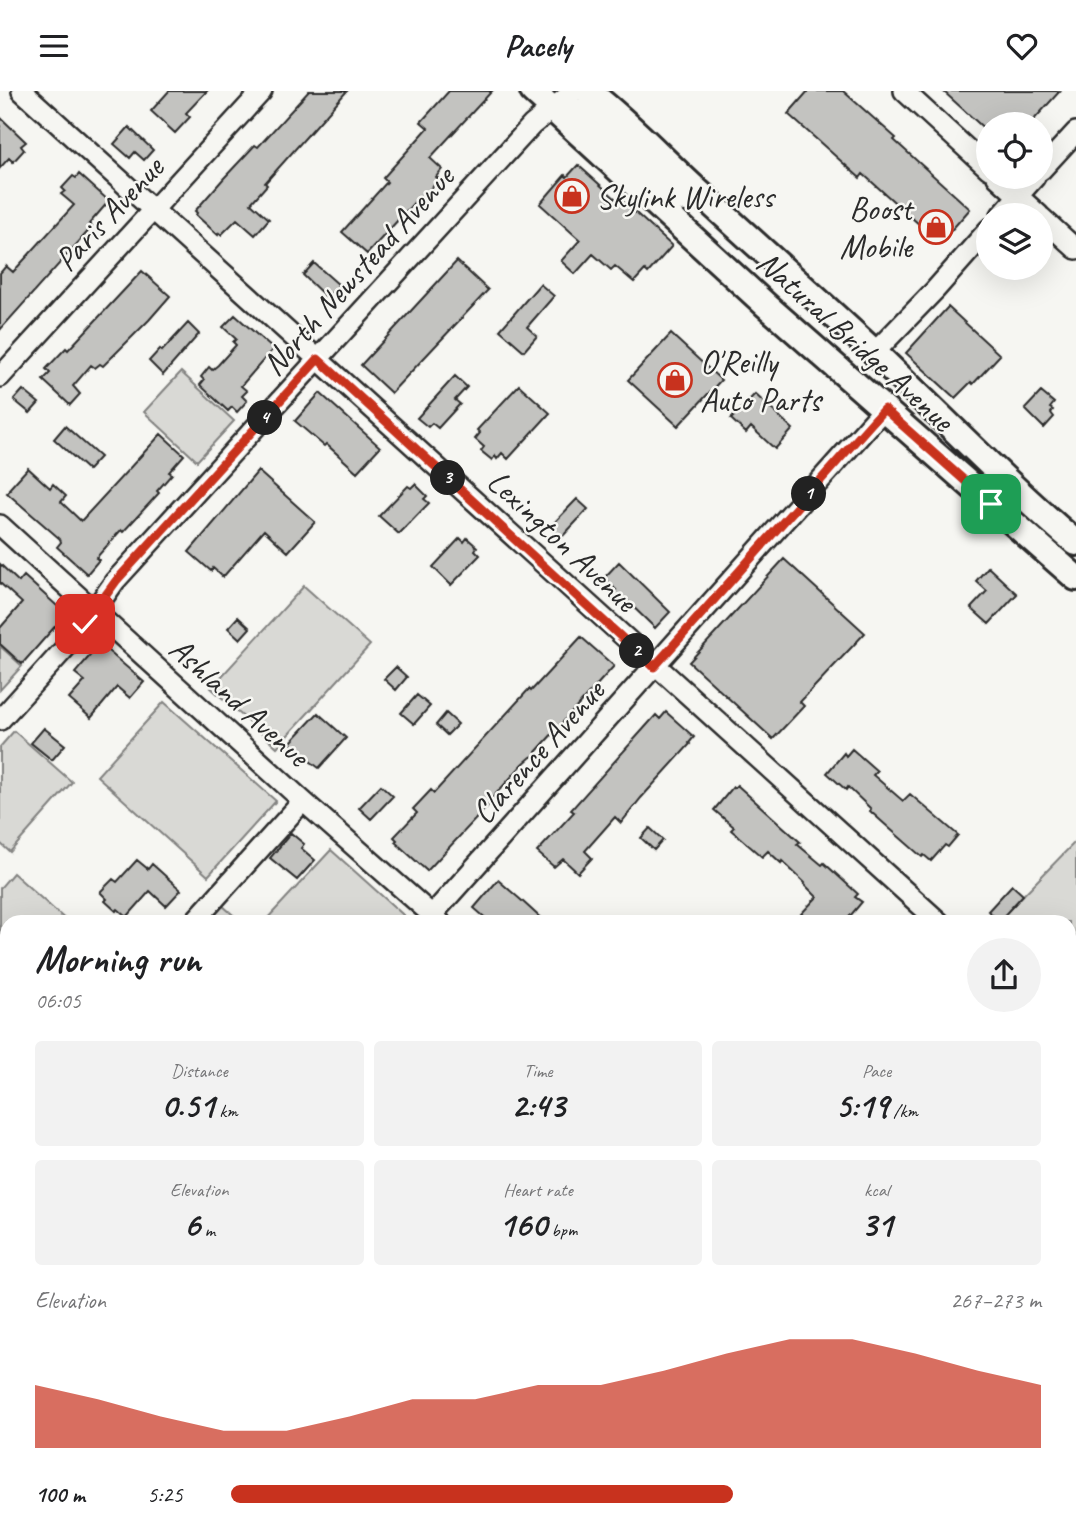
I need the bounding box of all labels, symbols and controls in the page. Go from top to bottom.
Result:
text: Pacely [505,25,571,66]
icon: menu [35,27,73,65]
icon: heart [1003,27,1041,65]
map controls [976,112,1053,280]
button: locate [976,112,1053,189]
street label: Paris Avenue [45,146,174,280]
street label: North Newstead Avenue [252,155,465,384]
place label: Skylink Wireless [596,176,776,218]
shop icon: Skylink Wireless [553,177,591,215]
place label: Boost Mobile [840,188,915,268]
button: layers [976,203,1053,280]
shop icon: Boost Mobile [917,208,955,246]
street label: Natural Bridge Avenue [748,241,964,442]
place label: O'Reilly Auto Parts [700,341,823,421]
shop icon: O'Reilly Auto Parts [656,361,694,399]
pin: 4 [247,401,282,435]
text: 4 [260,405,269,429]
street label: Lexington Avenue [478,460,648,623]
pin: 3 [430,461,466,495]
text: 3 [443,465,452,489]
pin [961,474,1021,534]
pin: 1 [792,477,826,511]
text: 1 [804,481,813,505]
icon: arrive [972,485,1010,523]
pin [55,594,115,654]
icon: check [66,605,104,643]
street label: Ashland Avenue [161,628,320,777]
pin: 2 [620,633,654,669]
text: 2 [632,638,641,662]
street label: Clarence Avenue [462,669,615,832]
text: Morning run [35,936,201,983]
button: share [967,938,1041,1012]
text: 06:05 [35,986,81,1015]
text: Distance [171,1059,228,1083]
text: Time [523,1059,553,1083]
text: Pace [862,1059,891,1083]
text: 0.51 [161,1083,215,1128]
text: 2:43 [511,1083,565,1128]
text: 5:19 [835,1083,889,1128]
text: km [215,1099,238,1123]
text: /km [889,1099,918,1123]
text: Elevation [170,1178,229,1202]
text: Heart rate [503,1178,573,1202]
text: kcal [864,1178,889,1202]
text: 6 [183,1202,200,1247]
text: 160 [499,1202,547,1247]
text: 31 [861,1202,892,1247]
text: m [200,1218,215,1242]
text: bpm [547,1218,577,1242]
text: Elevation [35,1286,106,1315]
text: 267–273 m [950,1286,1041,1315]
text: 100 m [35,1480,85,1509]
text: 5:25 [147,1480,183,1509]

